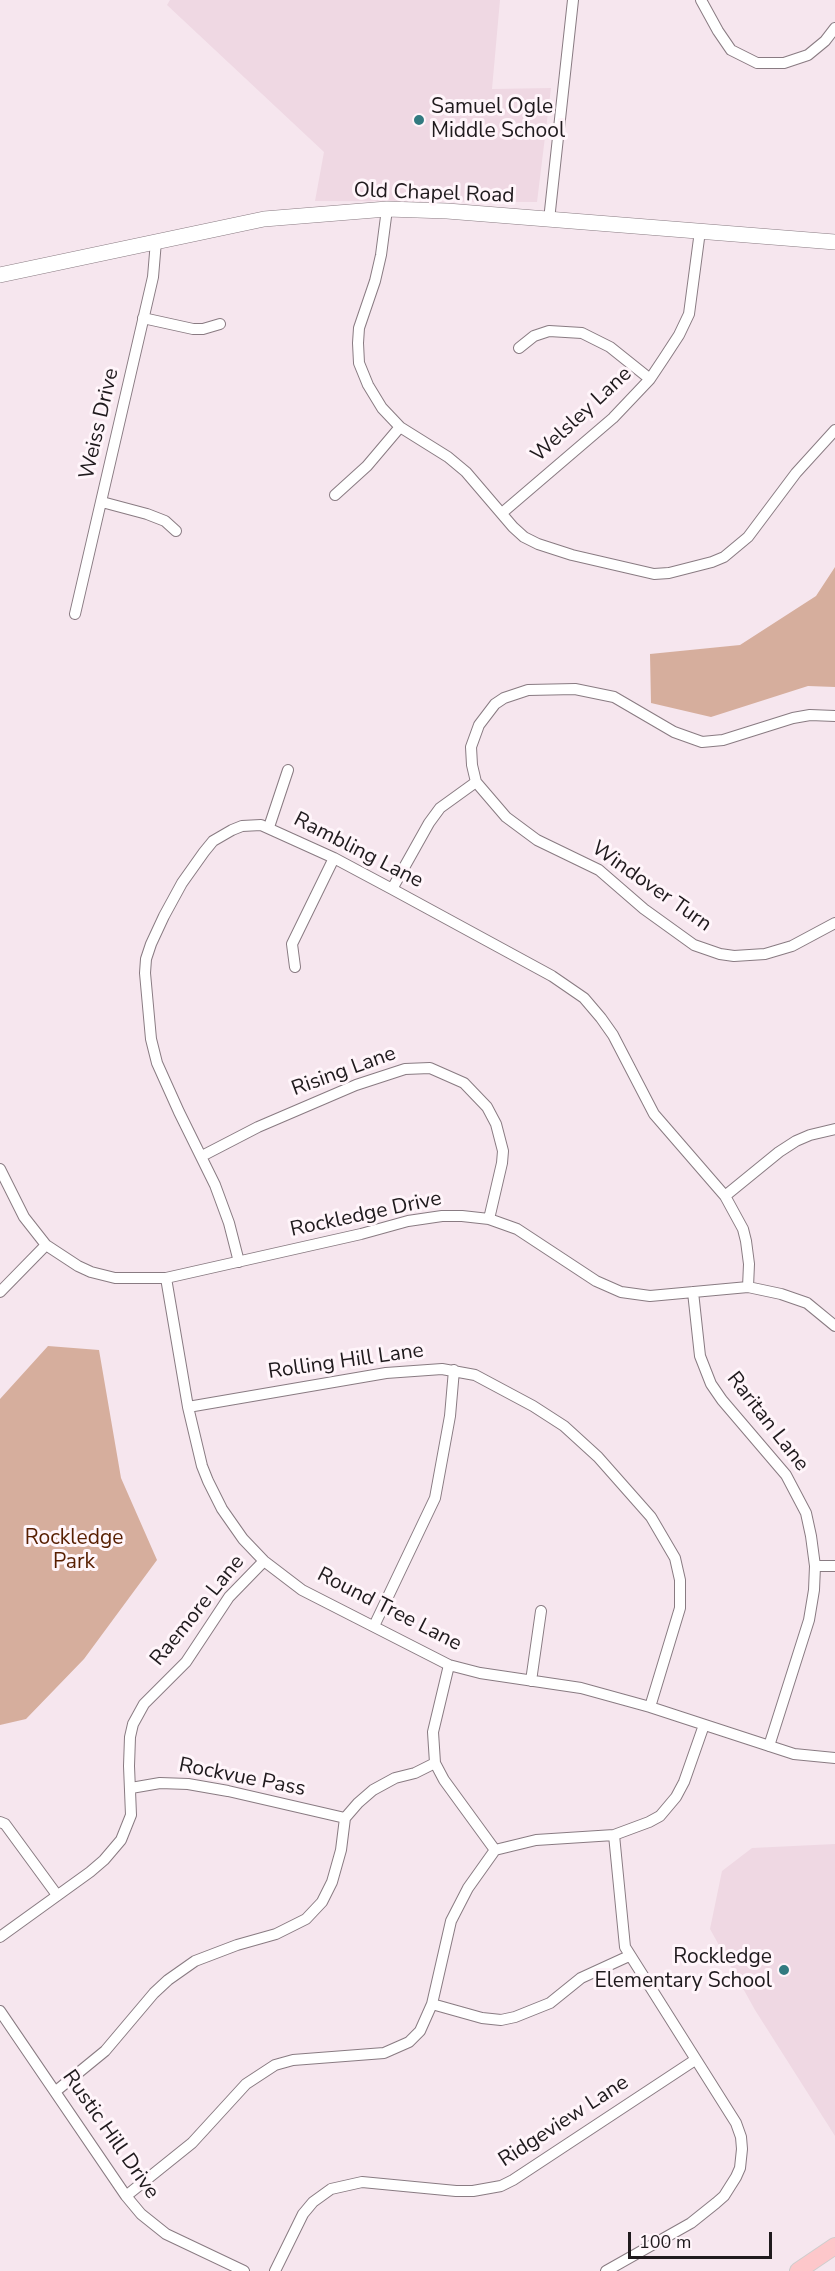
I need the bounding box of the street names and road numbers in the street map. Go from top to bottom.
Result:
street label: Old Chapel Road [353,179,515,209]
street label: Welsley Lane [527,362,637,468]
street label: Weiss Drive [75,366,125,482]
street label: Rambling Lane [289,808,427,894]
street label: Windover Turn [586,836,716,938]
street label: Rising Lane [288,1041,400,1103]
street label: Rockledge Drive [288,1187,444,1243]
street label: Rolling Hill Lane [267,1339,425,1385]
street label: Raritan Lane [720,1367,814,1477]
street label: Raemore Lane [146,1550,250,1672]
street label: Round Tree Lane [313,1563,465,1657]
street label: Rockvue Pass [176,1753,308,1803]
street label: Rustic Hill Drive [56,2066,164,2204]
street label: Ridgeview Lane [494,2071,634,2173]

